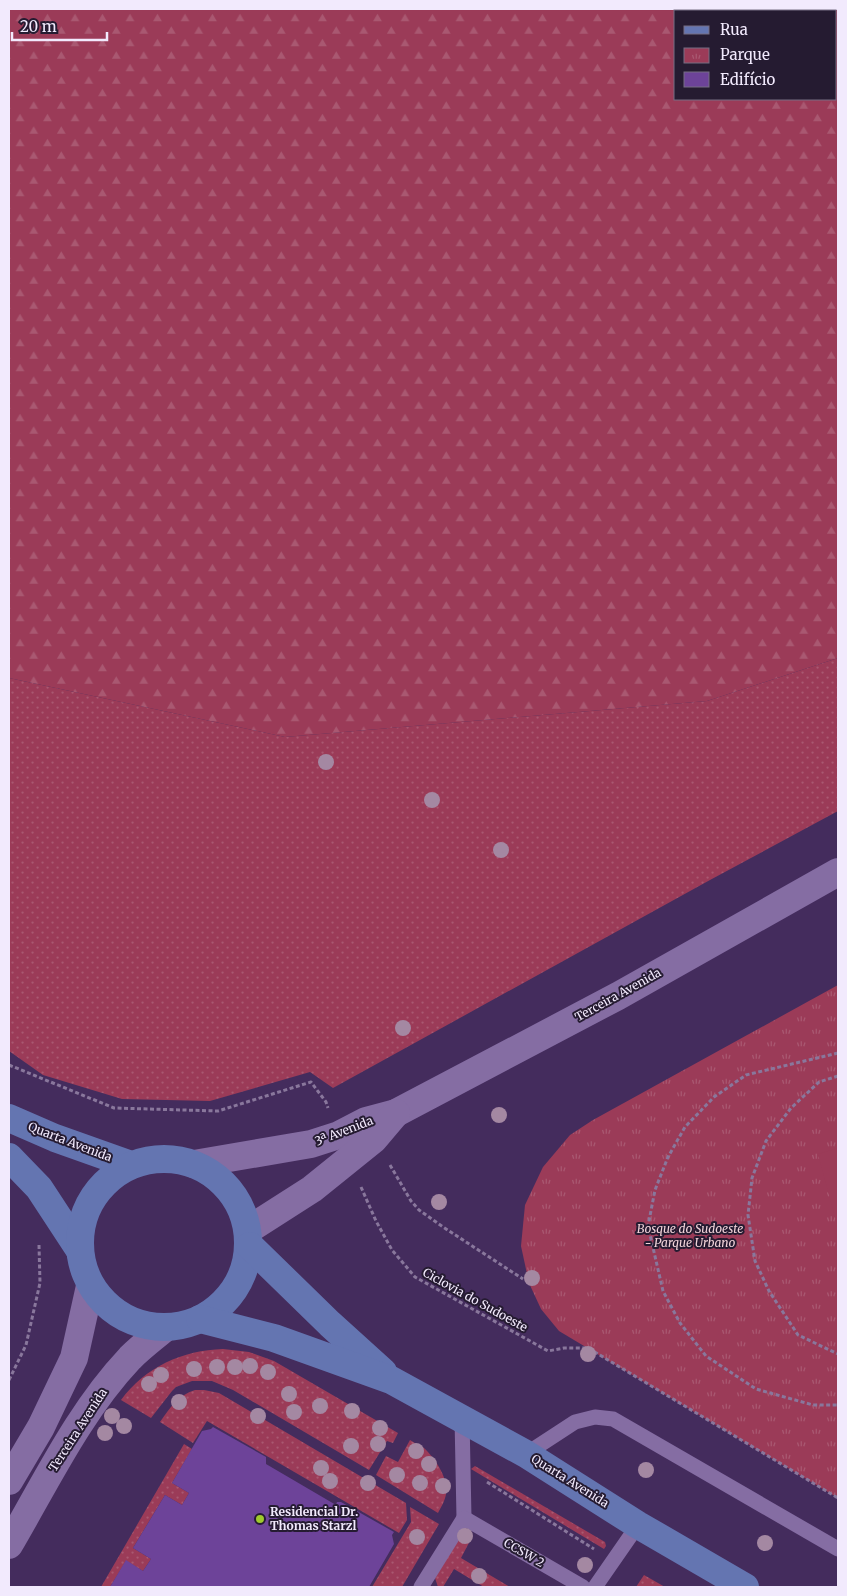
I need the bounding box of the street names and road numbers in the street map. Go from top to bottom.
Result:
street label: Terceira Avenida [572,964,664,1024]
street label: 3ª Avenida [313,1112,376,1148]
street label: Quarta Avenida [26,1119,115,1165]
street label: Ciclovia do Sudoeste [420,1265,530,1335]
street label: Terceira Avenida [45,1385,110,1474]
street label: Quarta Avenida [529,1451,612,1511]
street label: CCSW 2 [501,1535,547,1570]

